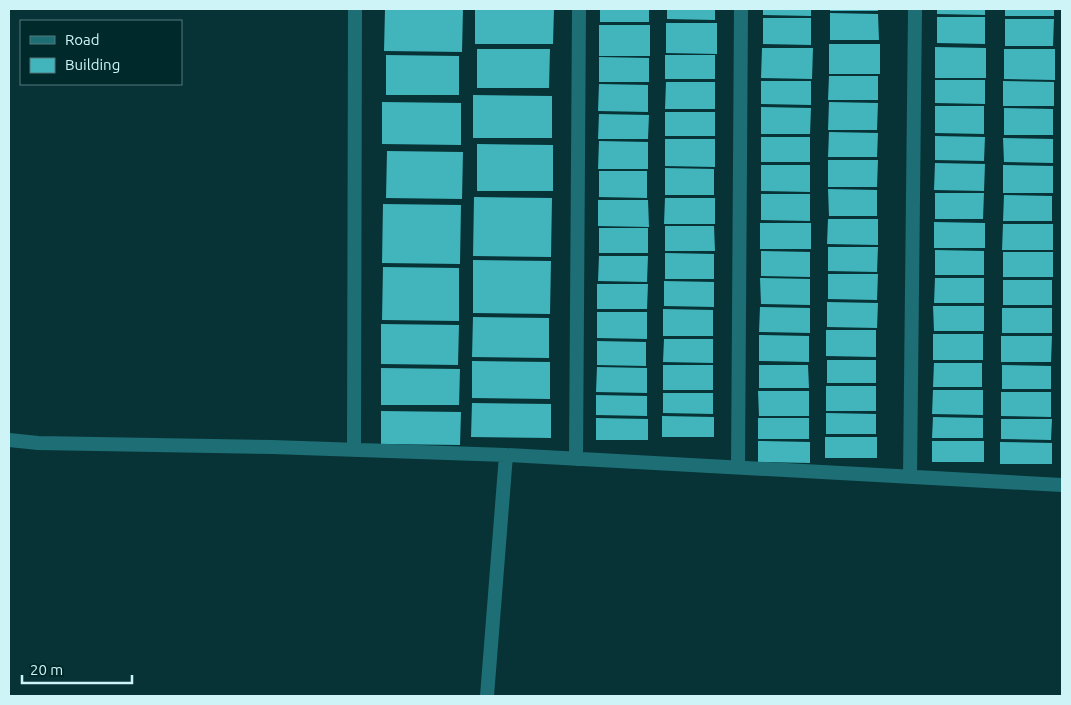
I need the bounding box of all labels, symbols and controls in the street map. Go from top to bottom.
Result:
legend [20,20,182,85]
text: Road [65,31,100,48]
text: Building [65,56,120,73]
scale bar [22,652,132,684]
text: 20 m [30,661,63,678]

